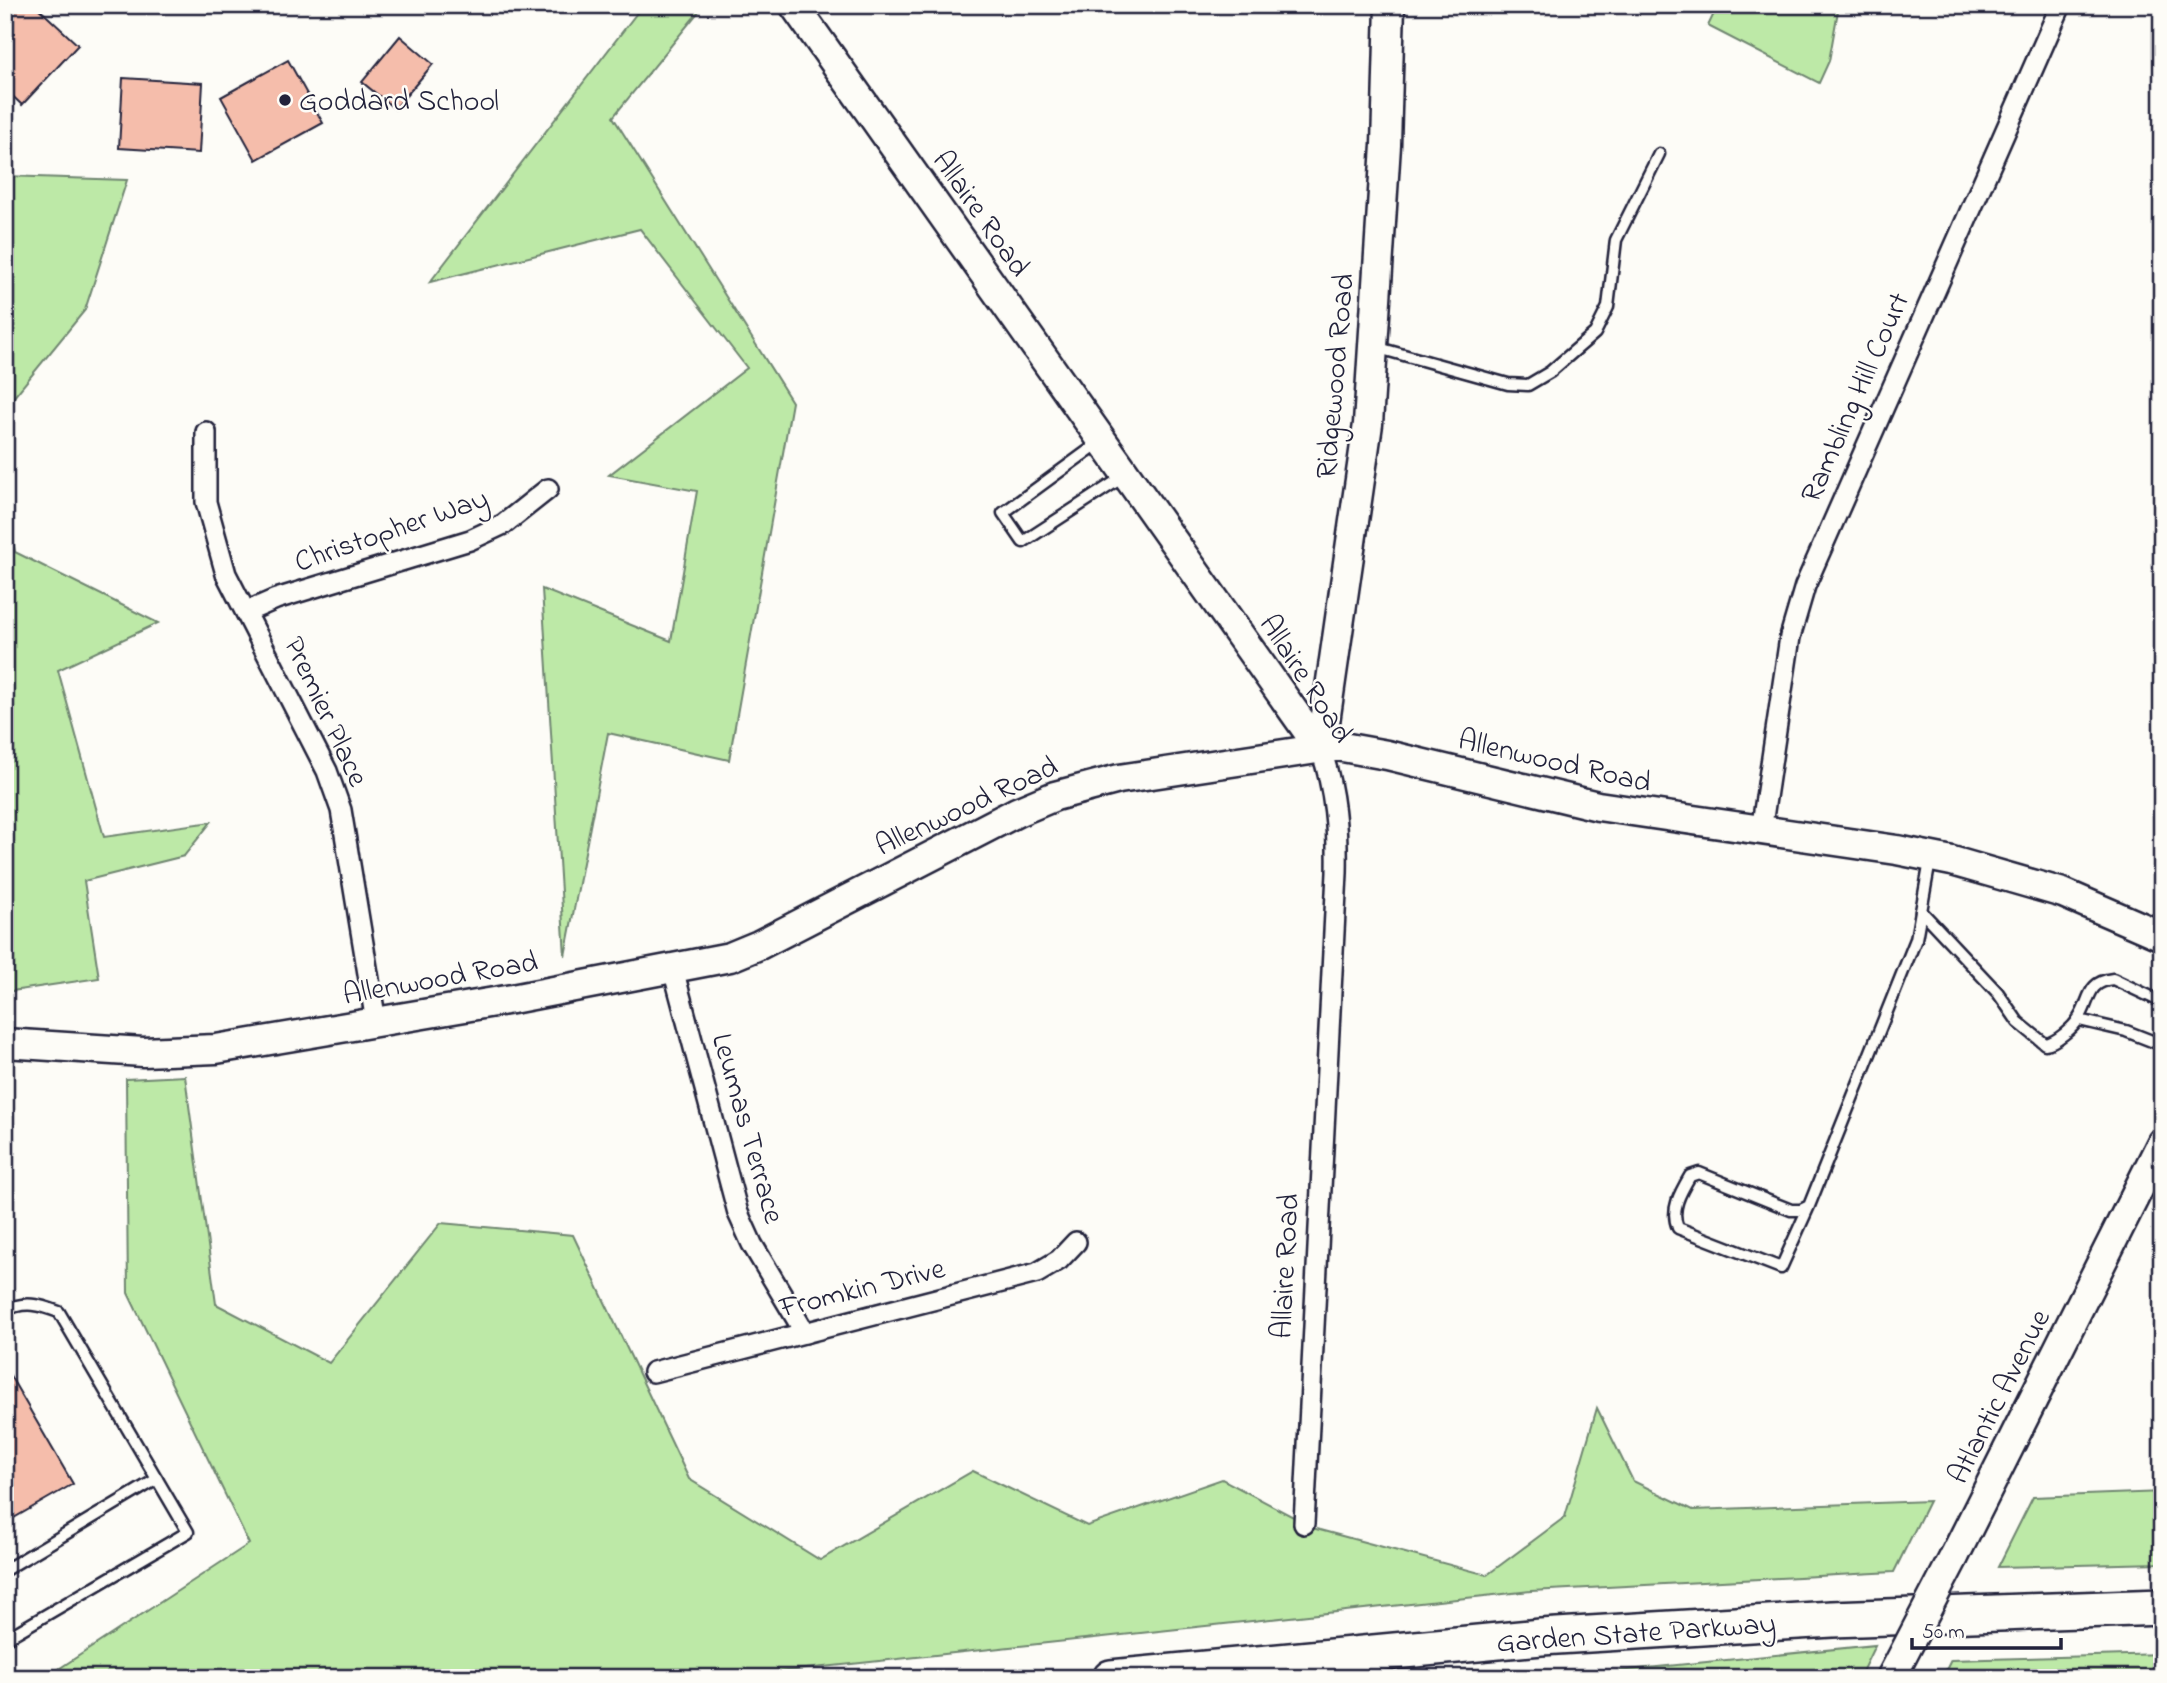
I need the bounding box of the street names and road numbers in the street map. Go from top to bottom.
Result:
street label: Allaire Road [920,142,1039,287]
street label: Ridgewood Road [1306,272,1368,481]
street label: Rambling Hill Court [1791,286,1923,510]
street label: Christopher Way [289,478,495,586]
street label: Allaire Road [1246,607,1363,753]
street label: Premier Place [270,630,378,795]
street label: Allenwood Road [1453,719,1655,807]
street label: Allenwood Road [869,746,1066,869]
street label: Allenwood Road [340,941,541,1019]
street label: Leumas Terrace [698,1029,794,1230]
street label: Allaire Road [1261,1192,1313,1340]
street label: Fromkin Drive [775,1248,950,1332]
street label: Atlantic Avenue [1938,1302,2064,1492]
street label: Garden State Parkway [1495,1603,1778,1667]

